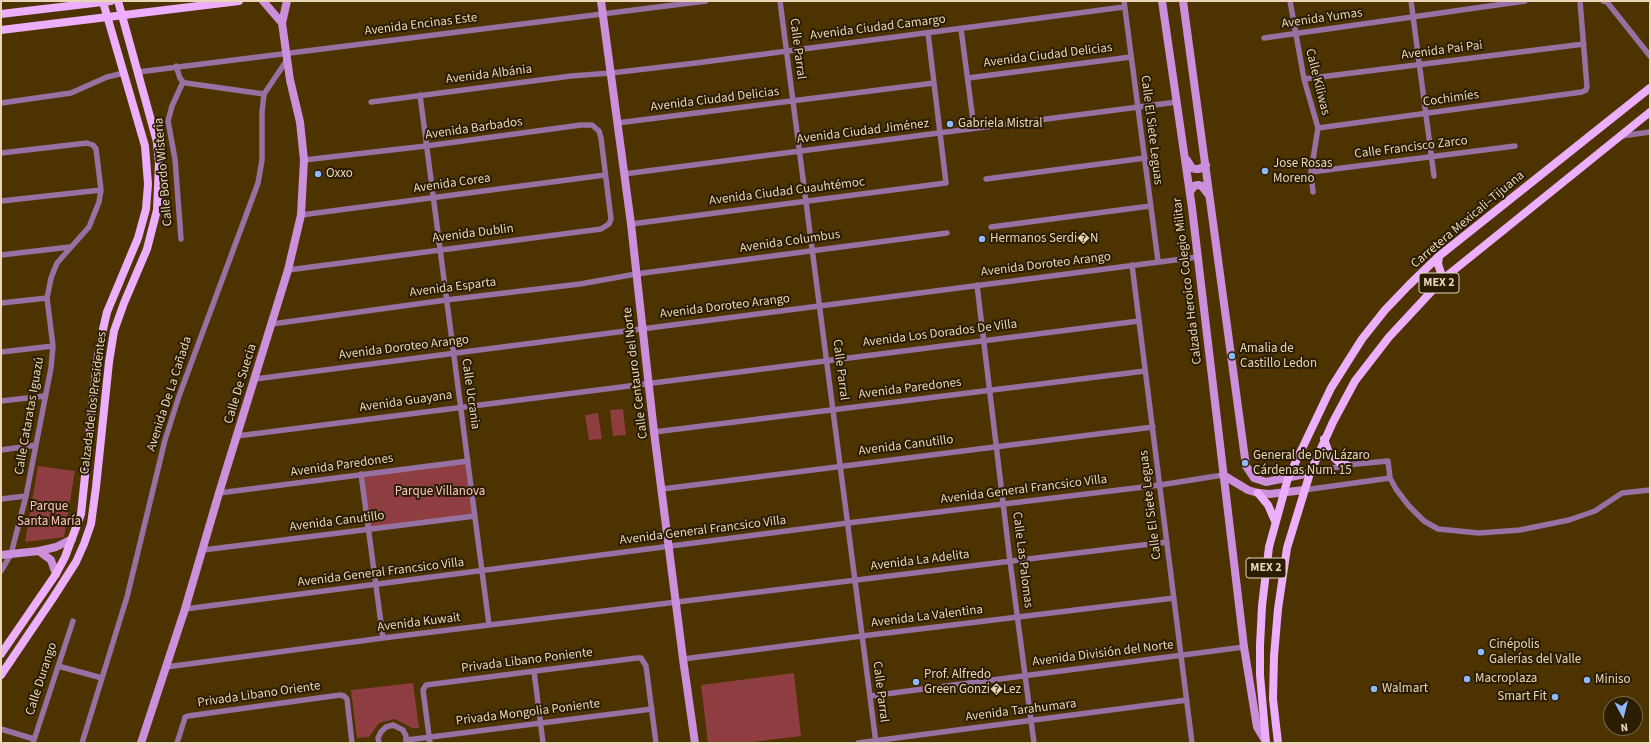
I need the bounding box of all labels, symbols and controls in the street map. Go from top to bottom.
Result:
street label: Avenida Yumas [1280,6,1364,32]
street label: Avenida Encinas Este [364,10,478,40]
street label: Avenida Ciudad Camargo [809,12,947,44]
street label: Calle Parral [786,17,808,81]
street label: Avenida Pai Pai [1400,38,1484,64]
street label: Avenida Ciudad Delicias [983,40,1113,72]
street label: Calle Kiliwas [1301,47,1333,117]
street label: Avenida Albánia [445,62,533,88]
street label: Calle El Siete Leguas [1137,74,1165,186]
street label: Avenida Ciudad Delicias [650,84,780,116]
street label: Cochimíes [1422,87,1480,111]
street label: Avenida Barbados [424,114,524,144]
street label: Avenida Ciudad Jiménez [796,116,930,148]
place label: Gabriela Mistral [958,116,1043,132]
street label: Calle Bordo Wisteria [151,117,177,227]
marker: Gabriela Mistral [945,119,955,129]
street label: Calle Francisco Zarco [1353,133,1469,163]
place label: Jose Rosas Moreno [1273,156,1332,187]
place label: Oxxo [326,166,353,182]
marker: Jose Rosas Moreno [1260,166,1270,176]
street label: Carretera Mexicali–Tijuana [1408,168,1528,272]
marker: Oxxo [313,169,323,179]
street label: Avenida Corea [412,171,492,197]
street label: Avenida Ciudad Cuauhtémoc [708,175,866,209]
street label: Calzada Heroico Colegio Militar [1170,197,1206,365]
street label: Avenida Dublin [431,221,515,247]
street label: Avenida Columbus [739,227,841,257]
place label: Hermanos Serdi�N [990,231,1099,247]
marker: Hermanos Serdi�N [977,234,987,244]
street label: Avenida Doroteo Arango [980,249,1112,281]
road number: MEX 2 [1419,273,1459,293]
street label: Avenida Esparta [409,275,497,301]
street label: Avenida Doroteo Arango [659,291,791,323]
street label: Calle Centauro del Norte [620,306,652,440]
street label: Avenida Los Dorados De Villa [862,317,1018,351]
street label: Calzada de los Presidentes [77,331,111,475]
street label: Avenida Doroteo Arango [338,332,470,364]
street label: Avenida De La Cañada [144,335,196,453]
street label: Calle Parral [829,338,851,402]
place label: Amalia de Castillo Ledon [1240,341,1317,372]
street label: Calle De Suecia [221,342,261,426]
marker: Amalia de Castillo Ledon [1227,351,1237,361]
street label: Calle Cataratas Iguazú [12,356,48,476]
street label: Calle Ucrania [457,357,483,431]
street label: Avenida Paredones [858,375,962,403]
street label: Avenida Guayana [358,388,454,416]
street label: Avenida Canutillo [858,432,954,460]
place label: General de Div Lázaro Cárdenas Num. 15 [1253,448,1370,479]
street label: Calle El Siete Leguas [1137,449,1165,561]
street label: Avenida Paredones [290,451,394,481]
marker: General de Div Lázaro Cárdenas Num. 15 [1240,458,1250,468]
street label: Avenida General Francsico Villa [940,472,1108,508]
park label: Parque Villanova [395,484,485,500]
park label: Parque Santa María [17,499,81,530]
street label: Avenida Canutillo [289,508,385,536]
street label: Calle Las Palomas [1008,511,1036,609]
street label: Avenida General Francsico Villa [619,513,787,549]
street label: Avenida La Adelita [870,547,970,575]
street label: Avenida General Francsico Villa [297,555,465,591]
road number: MEX 2 [1246,558,1286,578]
street label: Avenida La Valentina [870,602,984,632]
street label: Avenida Kuwait [376,610,462,636]
place label: Cinépolis Galerías del Valle [1489,637,1581,668]
street label: Avenida División del Norte [1031,638,1175,670]
street label: Calle Durango [23,640,61,718]
street label: Privada Libano Poniente [460,645,594,677]
marker: Cinépolis Galerías del Valle [1476,647,1486,657]
street label: Calle Parral [869,660,891,724]
place label: Prof. Alfredo Green Gonzi�Lez [924,667,1021,698]
place label: Macroplaza [1475,671,1537,687]
place label: Miniso [1595,672,1630,688]
marker: Macroplaza [1462,674,1472,684]
marker: Miniso [1582,675,1592,685]
marker: Prof. Alfredo Green Gonzi�Lez [911,677,921,687]
street label: Privada Libano Oriente [196,679,322,711]
place label: Walmart [1382,681,1428,697]
marker: Walmart [1369,684,1379,694]
place label: Smart Fit [1497,689,1547,705]
marker: Smart Fit [1550,692,1560,702]
street label: Privada Mongolia Poniente [455,696,601,730]
street label: Avenida Tarahumara [965,696,1077,726]
north arrow [1603,696,1643,736]
text: N [1620,720,1629,735]

